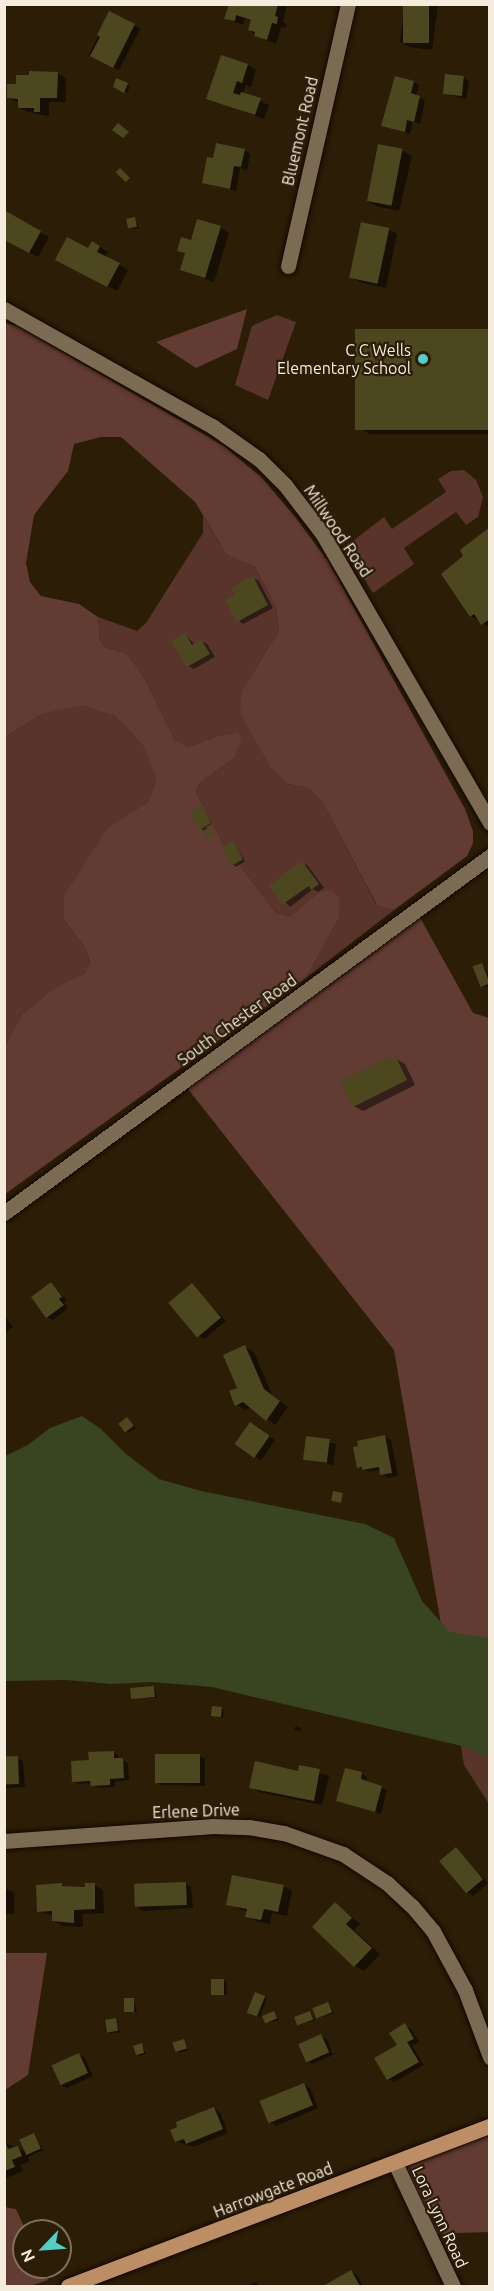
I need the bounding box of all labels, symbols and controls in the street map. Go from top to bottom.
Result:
street label: Bluemont Road [278,75,322,187]
place label: C C Wells Elementary School [277,340,411,378]
marker: C C Wells Elementary School [416,352,430,366]
street label: Millwood Road [300,481,376,581]
street label: South Chester Road [174,970,300,1070]
street label: Erlene Drive [152,1800,240,1822]
street label: Harrowgate Road [211,2158,335,2222]
street label: Lora Lynn Road [408,2163,472,2271]
north arrow [12,2219,72,2279]
text: N [17,2247,38,2265]

